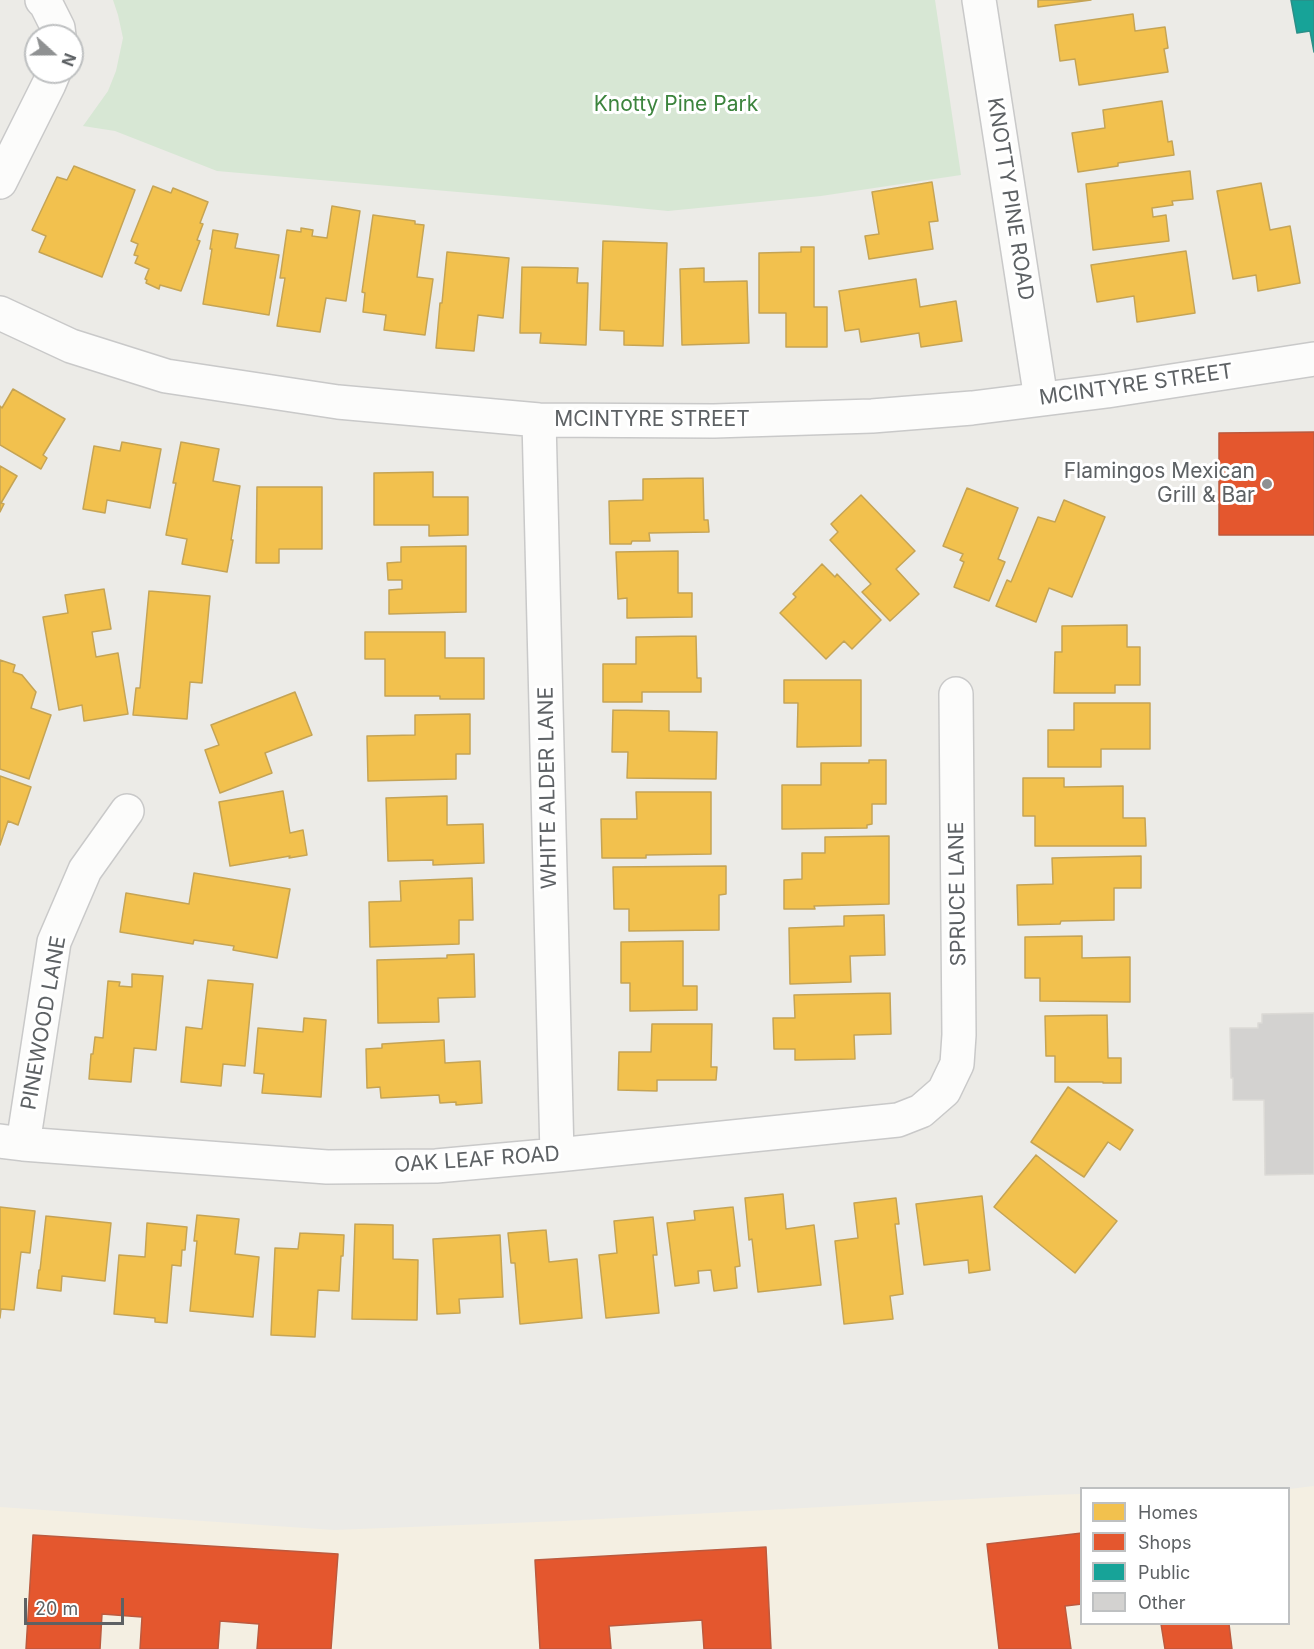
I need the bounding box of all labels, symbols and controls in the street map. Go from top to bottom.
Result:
north arrow [24,24,84,84]
text: N [57,50,80,69]
park label: Knotty Pine Park [594,92,758,118]
street label: KNOTTY PINE ROAD [982,96,1038,302]
street label: MCINTYRE STREET [1038,359,1234,411]
street label: MCINTYRE STREET [554,407,750,433]
place label: Flamingos Mexican Grill & Bar [1064,459,1255,509]
marker: Flamingos Mexican Grill & Bar [1260,477,1274,491]
street label: WHITE ALDER LANE [534,687,562,889]
street label: SPRUCE LANE [944,821,972,967]
street label: PINEWOOD LANE [16,934,72,1112]
street label: OAK LEAF ROAD [394,1142,560,1178]
legend [1080,1487,1290,1625]
text: Homes [1138,1502,1198,1523]
text: Shops [1138,1532,1192,1553]
text: Public [1138,1562,1190,1583]
scale bar [27,1586,128,1624]
text: Other [1138,1592,1186,1613]
text: 20 m [35,1598,78,1619]

